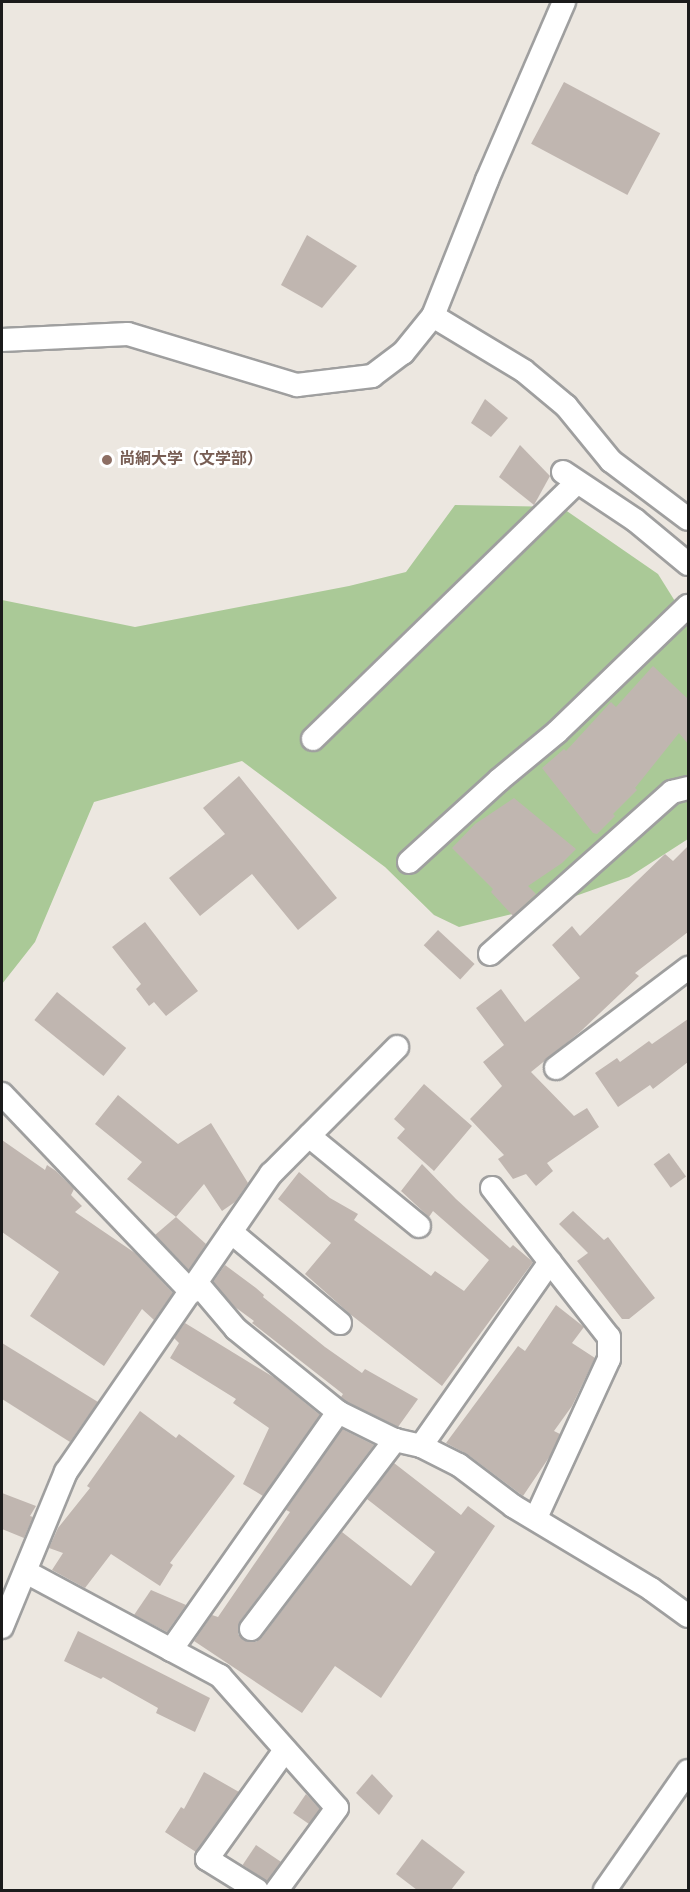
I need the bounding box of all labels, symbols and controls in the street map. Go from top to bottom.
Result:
place label: 尚絅大学（文学部） [119,450,263,470]
marker: 尚絅大学（文学部） [100,453,114,467]

